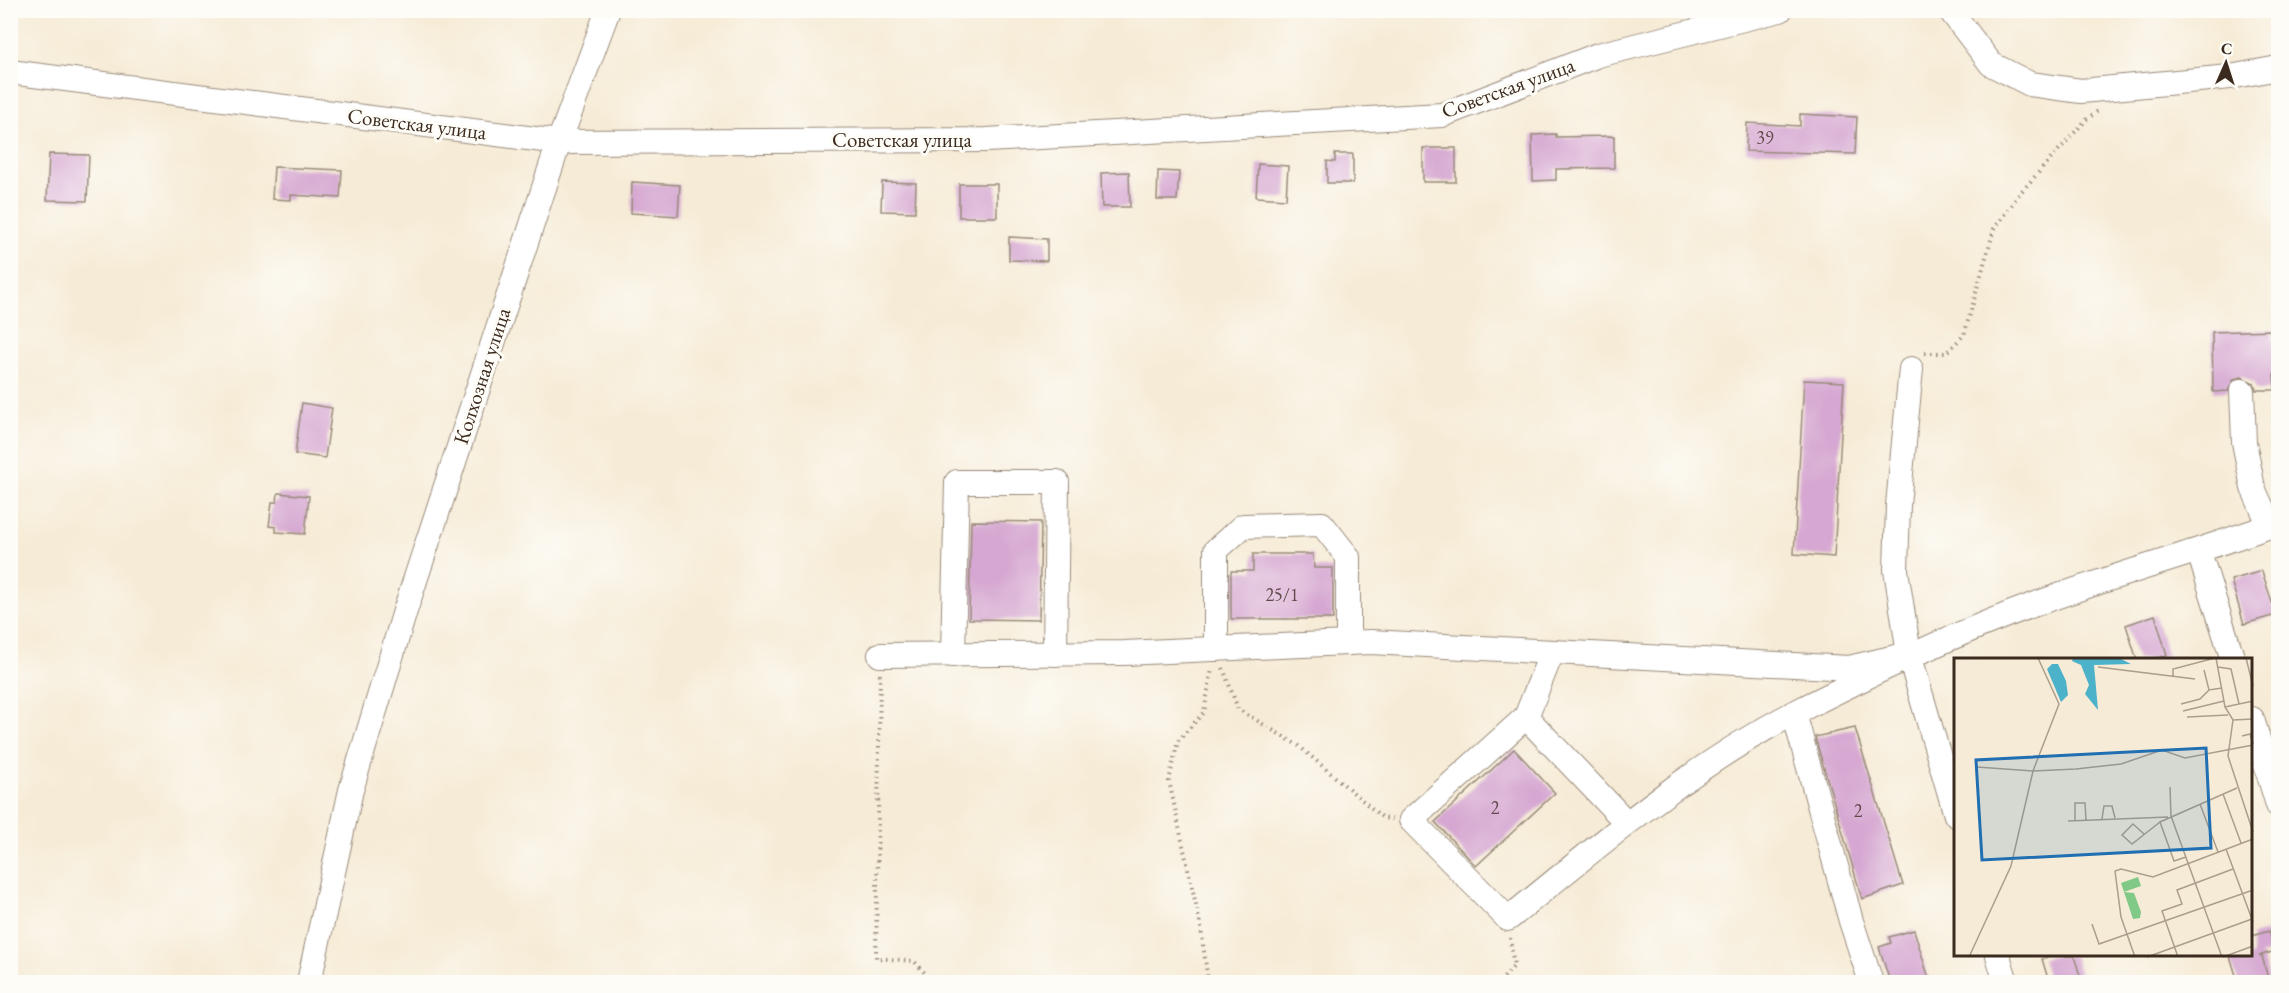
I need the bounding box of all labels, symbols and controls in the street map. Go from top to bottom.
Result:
north arrow [2196,33,2256,93]
text: С [2221,38,2233,59]
street label: Советская улица [1437,51,1579,124]
street label: Советская улица [346,102,489,146]
street label: Советская улица [832,126,973,153]
house number: 39 [1756,126,1774,149]
street label: Колхозная улица [447,304,516,448]
house number: 25/1 [1265,583,1299,606]
inset map [1954,658,2253,957]
house number: 2 [1491,796,1500,819]
house number: 2 [1854,799,1863,822]

